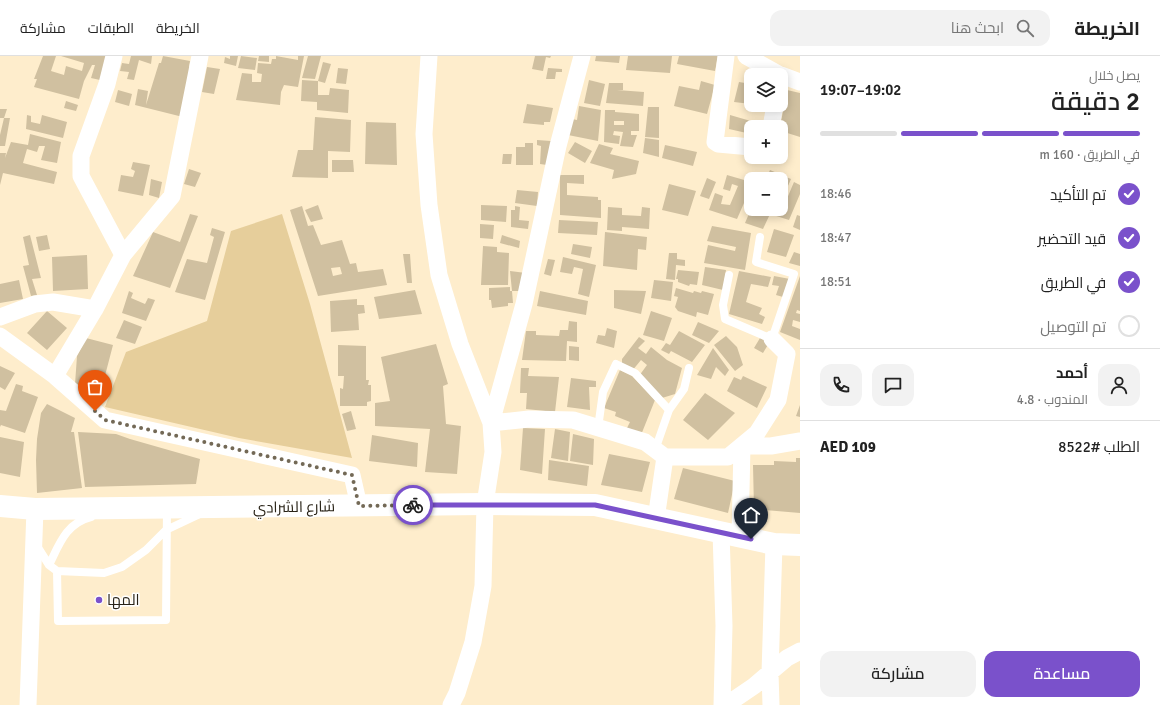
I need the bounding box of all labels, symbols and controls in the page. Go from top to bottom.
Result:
search box [770,10,1050,46]
icon: search [1014,17,1036,39]
text: الخريطة [1074,17,1140,41]
text: ابحث هنا [951,19,1004,37]
text: مشاركة [20,20,66,37]
text: الطبقات [88,20,134,37]
text: الخريطة [156,20,200,37]
map controls [744,68,788,216]
button: layers [744,68,788,112]
text: يصل خلال [1089,68,1140,84]
text: 19:02–19:07 [820,81,901,99]
text: 2 دقيقة [1051,86,1140,118]
button: + [744,120,788,164]
text: في الطريق · 160 m [1039,147,1140,163]
button: − [744,172,788,216]
icon: check [1118,183,1140,205]
text: 18:46 [820,186,852,202]
text: تم التأكيد [1050,186,1106,204]
icon: check [1118,227,1140,249]
text: 18:47 [820,230,852,246]
text: قيد التحضير [1038,230,1106,248]
icon: check [1118,271,1140,293]
text: 18:51 [820,274,852,290]
text: في الطريق [1041,274,1106,292]
text: تم التوصيل [1040,318,1106,336]
button: phone [820,364,862,406]
button: chat [872,364,914,406]
text: أحمد [1056,364,1088,382]
button: person [1098,364,1140,406]
pin [78,370,112,411]
icon: bag [84,376,106,398]
text: المندوب · 4.8 [1017,392,1088,408]
text: AED 109 [820,438,876,456]
text: الطلب #8522 [1058,438,1140,456]
courier [393,485,433,525]
icon: bike [402,494,424,516]
street label: شارع الشرادي [253,497,335,520]
pin [734,498,768,539]
icon: home [740,504,762,526]
place label: المها [107,591,140,610]
marker: المها [94,595,104,605]
button: مشاركة [820,651,976,697]
button: مساعدة [984,651,1140,697]

